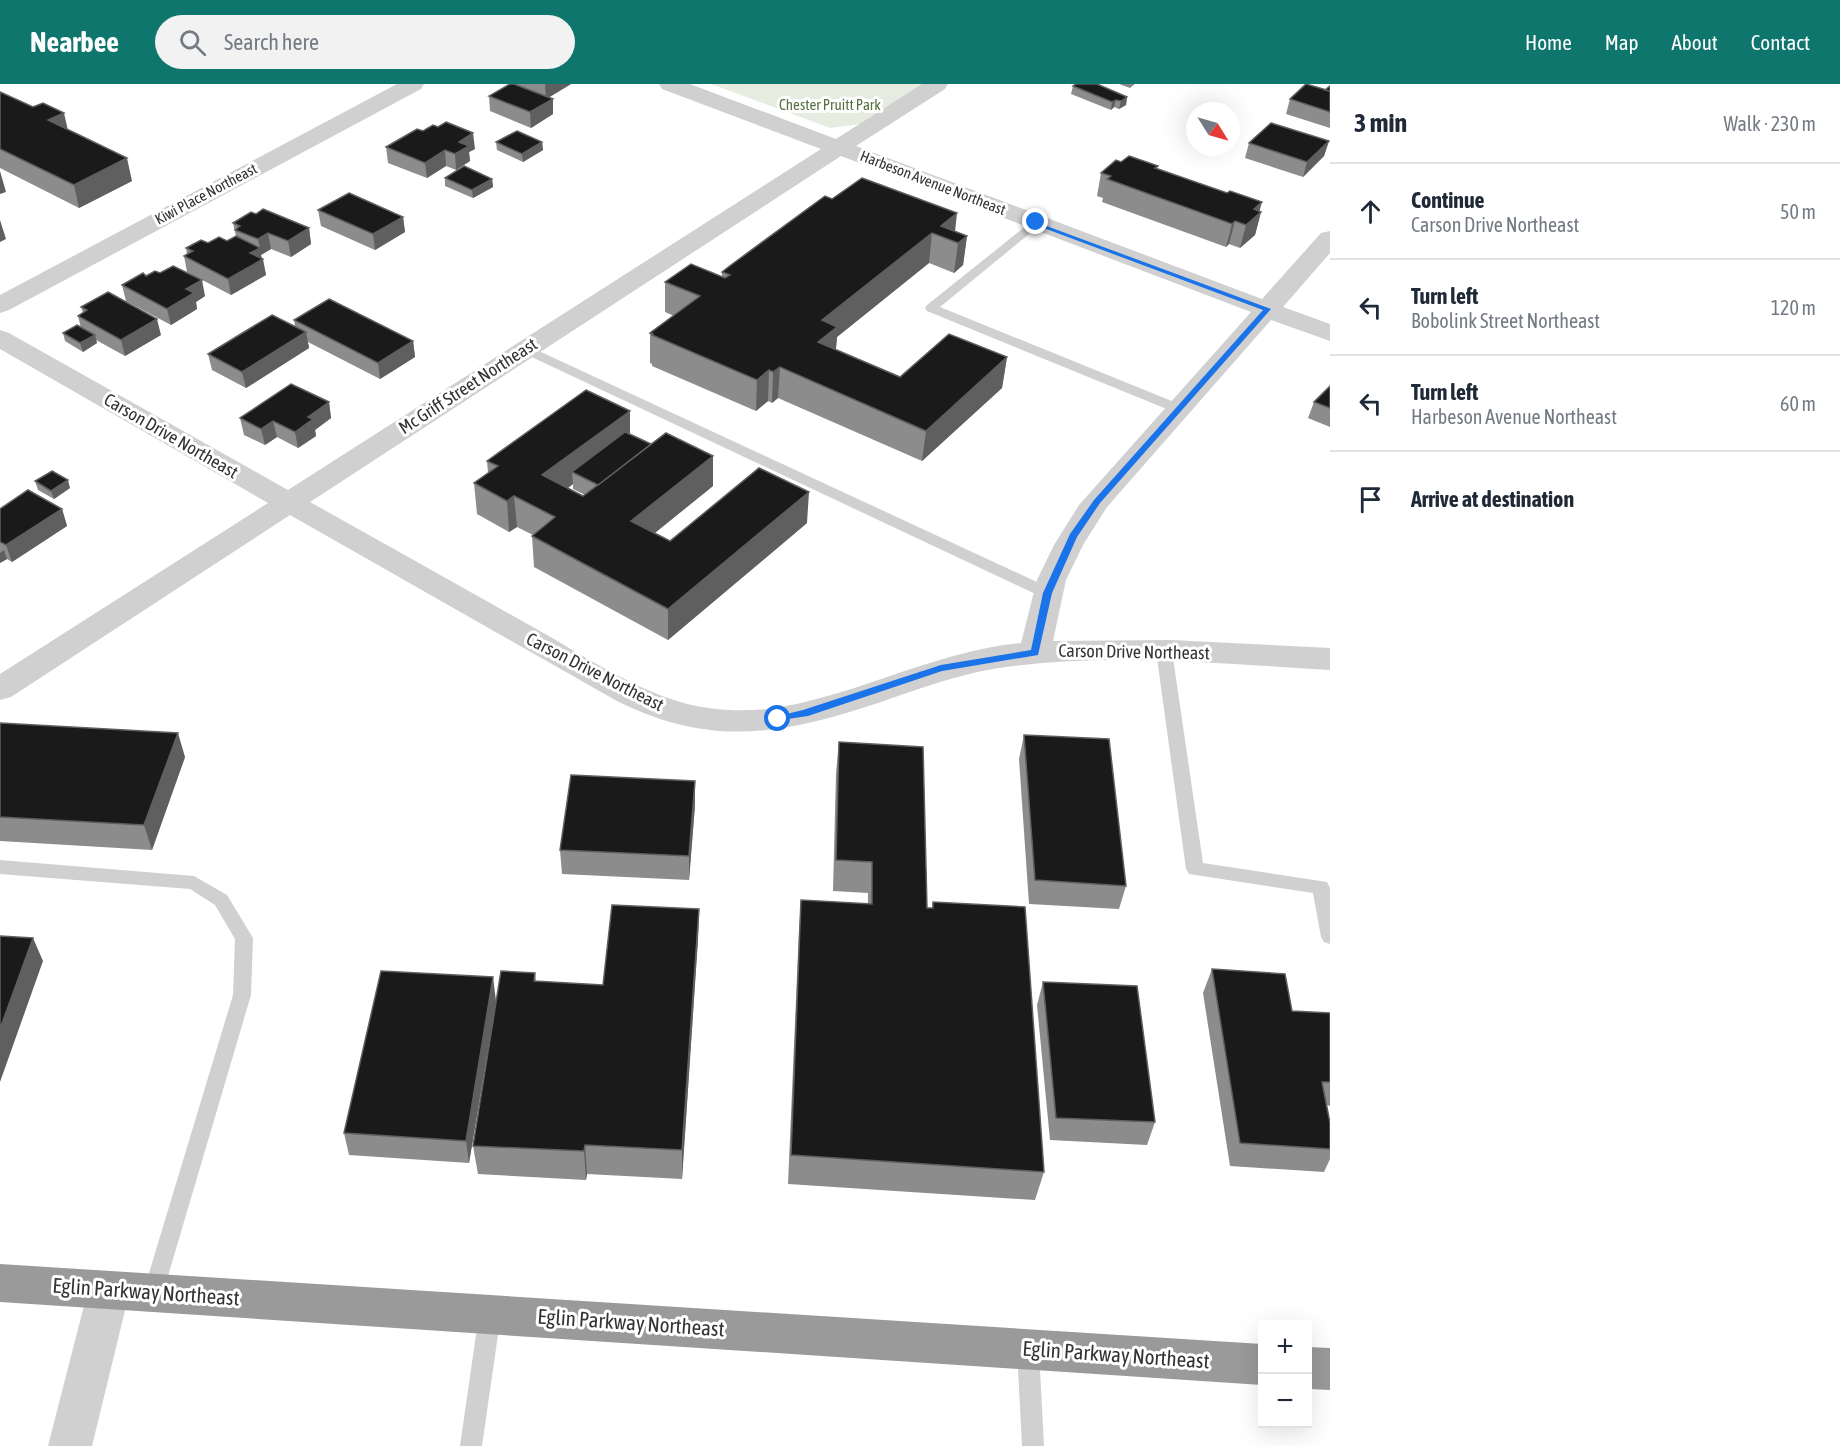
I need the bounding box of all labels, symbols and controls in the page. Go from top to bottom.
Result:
search box [155,15,575,69]
text: Nearbee [30,26,119,58]
icon: search [176,26,209,59]
text: Search here [224,29,319,55]
text: Home [1525,30,1572,54]
text: Map [1605,30,1639,54]
text: About [1672,30,1718,54]
text: Contact [1751,30,1810,54]
park label: Chester Pruitt Park [779,96,881,113]
north arrow [1186,102,1240,156]
text: 3 min [1354,108,1407,138]
text: Walk · 230 m [1724,112,1816,135]
street label: Harbeson Avenue Northeast [858,147,1008,218]
street label: Kiwi Place Northeast [152,159,260,228]
text: Continue [1411,187,1485,213]
icon: ahead [1354,195,1387,228]
text: 50 m [1780,200,1816,223]
route end [1022,208,1048,234]
text: Carson Drive Northeast [1411,213,1579,236]
text: Turn left [1411,283,1478,309]
icon: left [1354,291,1387,324]
text: 120 m [1771,296,1816,319]
text: Bobolink Street Northeast [1411,309,1600,332]
street label: Mc Griff Street Northeast [395,333,541,438]
text: Turn left [1411,379,1478,405]
icon: left [1354,387,1387,420]
street label: Carson Drive Northeast [100,389,242,483]
text: 60 m [1780,392,1816,415]
text: Harbeson Avenue Northeast [1411,405,1617,428]
icon: arrive [1354,483,1387,516]
text: Arrive at destination [1411,486,1574,512]
street label: Carson Drive Northeast [523,628,667,715]
street label: Carson Drive Northeast [1058,640,1210,663]
route start [764,705,790,731]
street label: Eglin Parkway Northeast [52,1272,240,1310]
street label: Eglin Parkway Northeast [537,1303,725,1341]
map controls [1258,1320,1312,1428]
button: + [1258,1320,1312,1374]
street label: Eglin Parkway Northeast [1022,1335,1210,1373]
button: − [1258,1374,1312,1428]

